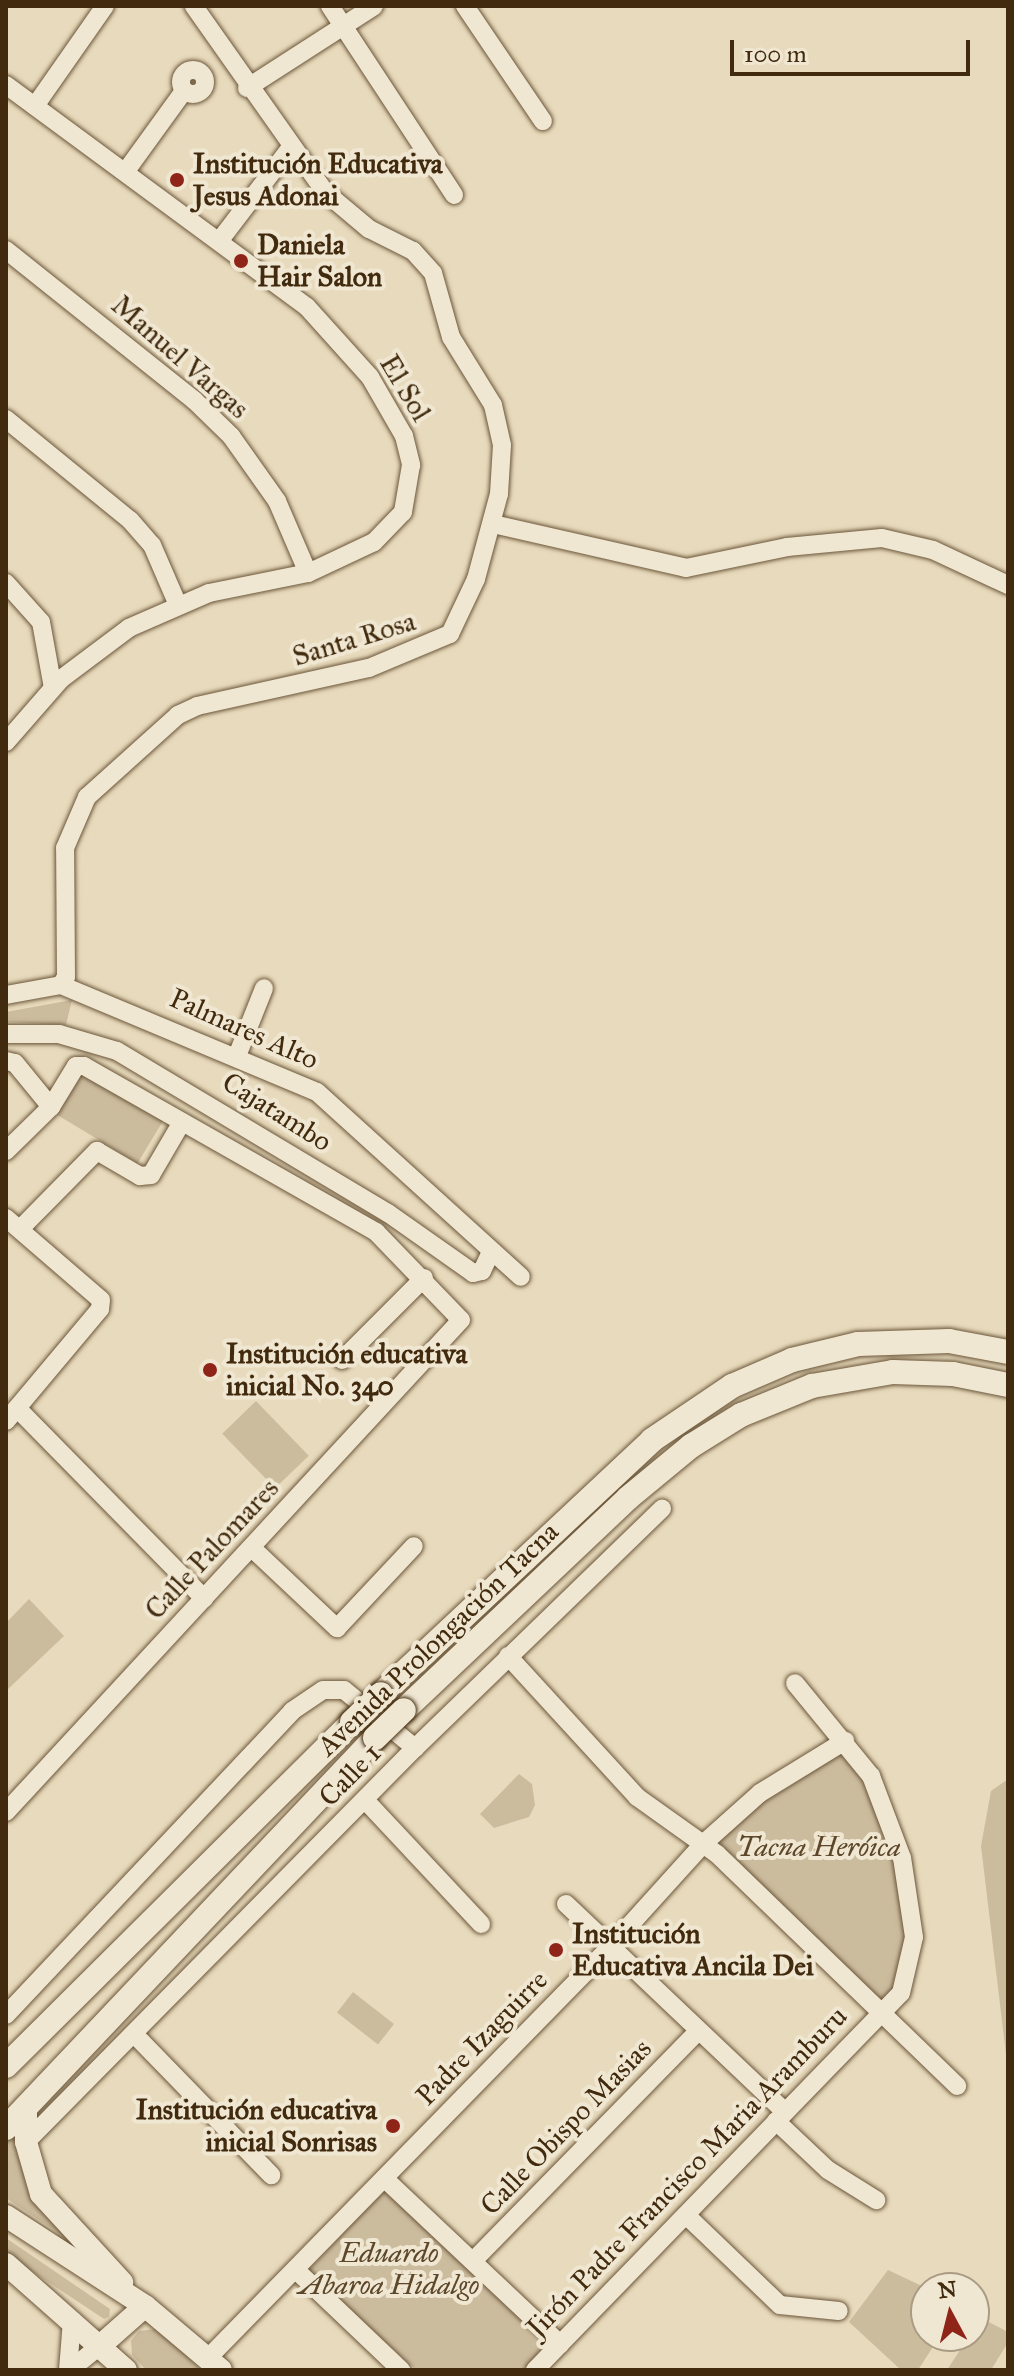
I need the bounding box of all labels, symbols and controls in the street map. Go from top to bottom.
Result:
scale bar [734,24,974,74]
text: 100 m [744,39,807,69]
place label: Institución Educativa Jesus Adonai [193,147,443,213]
marker: Institución Educativa Jesus Adonai [168,171,186,189]
place label: Daniela Hair Salon [257,228,382,294]
marker: Daniela Hair Salon [232,252,250,270]
street label: Manuel Vargas [105,288,255,426]
street label: El Sol [372,349,438,427]
street label: Santa Rosa [289,604,419,674]
street label: Palmares Alto [165,981,323,1077]
street label: Cajatambo [216,1065,338,1159]
place label: Institución educativa inicial No. 340 [226,1337,467,1403]
marker: Institución educativa inicial No. 340 [201,1361,219,1379]
street label: Calle Palomares [138,1472,286,1626]
street label: Avenida Prolongación Tacna [310,1515,566,1763]
street label: Calle 1 [312,1736,388,1814]
park label: Tacna Heróica [737,1830,901,1864]
place label: Institución Educativa Ancila Dei [572,1917,814,1983]
marker: Institución Educativa Ancila Dei [547,1941,565,1959]
street label: Padre Izaguirre [409,1964,555,2112]
street label: Jirón Padre Francisco Maria Aramburu [520,2000,854,2344]
street label: Calle Obispo Masias [474,2032,658,2222]
place label: Institución educativa inicial Sonrisas [136,2093,377,2159]
marker: Institución educativa inicial Sonrisas [384,2117,402,2135]
park label: Eduardo Abaroa Hidalgo [299,2236,479,2302]
north arrow [910,2272,990,2352]
text: N [936,2275,958,2304]

